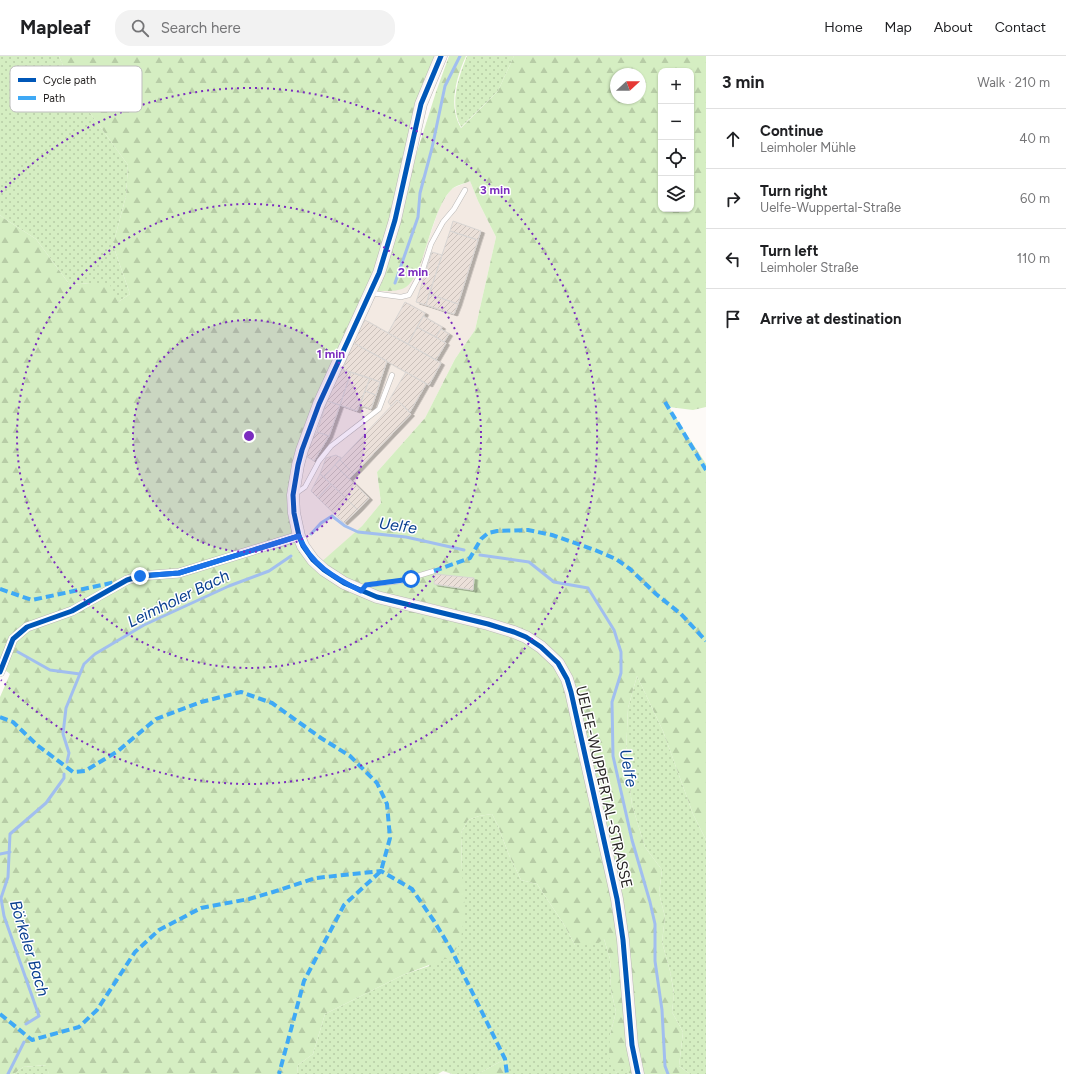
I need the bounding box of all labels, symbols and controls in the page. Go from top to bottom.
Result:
search box [115,10,395,46]
text: Mapleaf [20,16,91,39]
icon: search [129,17,151,39]
text: Search here [161,19,241,37]
text: Home [824,19,863,36]
text: Map [885,19,912,36]
text: About [934,19,973,36]
text: Contact [995,19,1046,36]
legend [10,66,142,112]
north arrow [610,68,646,104]
map controls [658,68,694,212]
button: + [658,68,694,104]
text: 3 min [722,72,764,92]
text: Cycle path [43,74,96,87]
text: Walk · 210 m [977,75,1050,90]
text: Path [43,92,65,105]
button: − [658,104,694,140]
text: Continue [760,122,823,140]
icon: ahead [722,128,744,150]
text: 40 m [1019,131,1050,146]
button: locate [658,140,694,176]
text: Leimholer Mühle [760,140,856,155]
button: layers [658,176,694,212]
text: Turn right [760,182,828,200]
text: 3 min [480,183,510,197]
icon: right [722,188,744,210]
text: 60 m [1020,191,1050,206]
text: Uelfe-Wuppertal-Straße [760,200,901,215]
text: Turn left [760,242,818,260]
icon: left [722,248,744,270]
text: 110 m [1017,251,1050,266]
text: Leimholer Straße [760,260,859,275]
text: 2 min [398,265,428,279]
icon: arrive [722,308,744,330]
text: Arrive at destination [760,310,901,328]
text: 1 min [317,347,345,361]
centre of rings [242,429,256,443]
water label: Uelfe [378,513,418,538]
water label: Leimholer Bach [124,566,232,631]
route end [131,567,149,585]
route start [402,570,420,588]
street label: UELFE-WUPPERTAL-STRASSE [572,684,636,890]
water label: Uelfe [616,748,641,789]
water label: Börkeler Bach [6,898,53,998]

